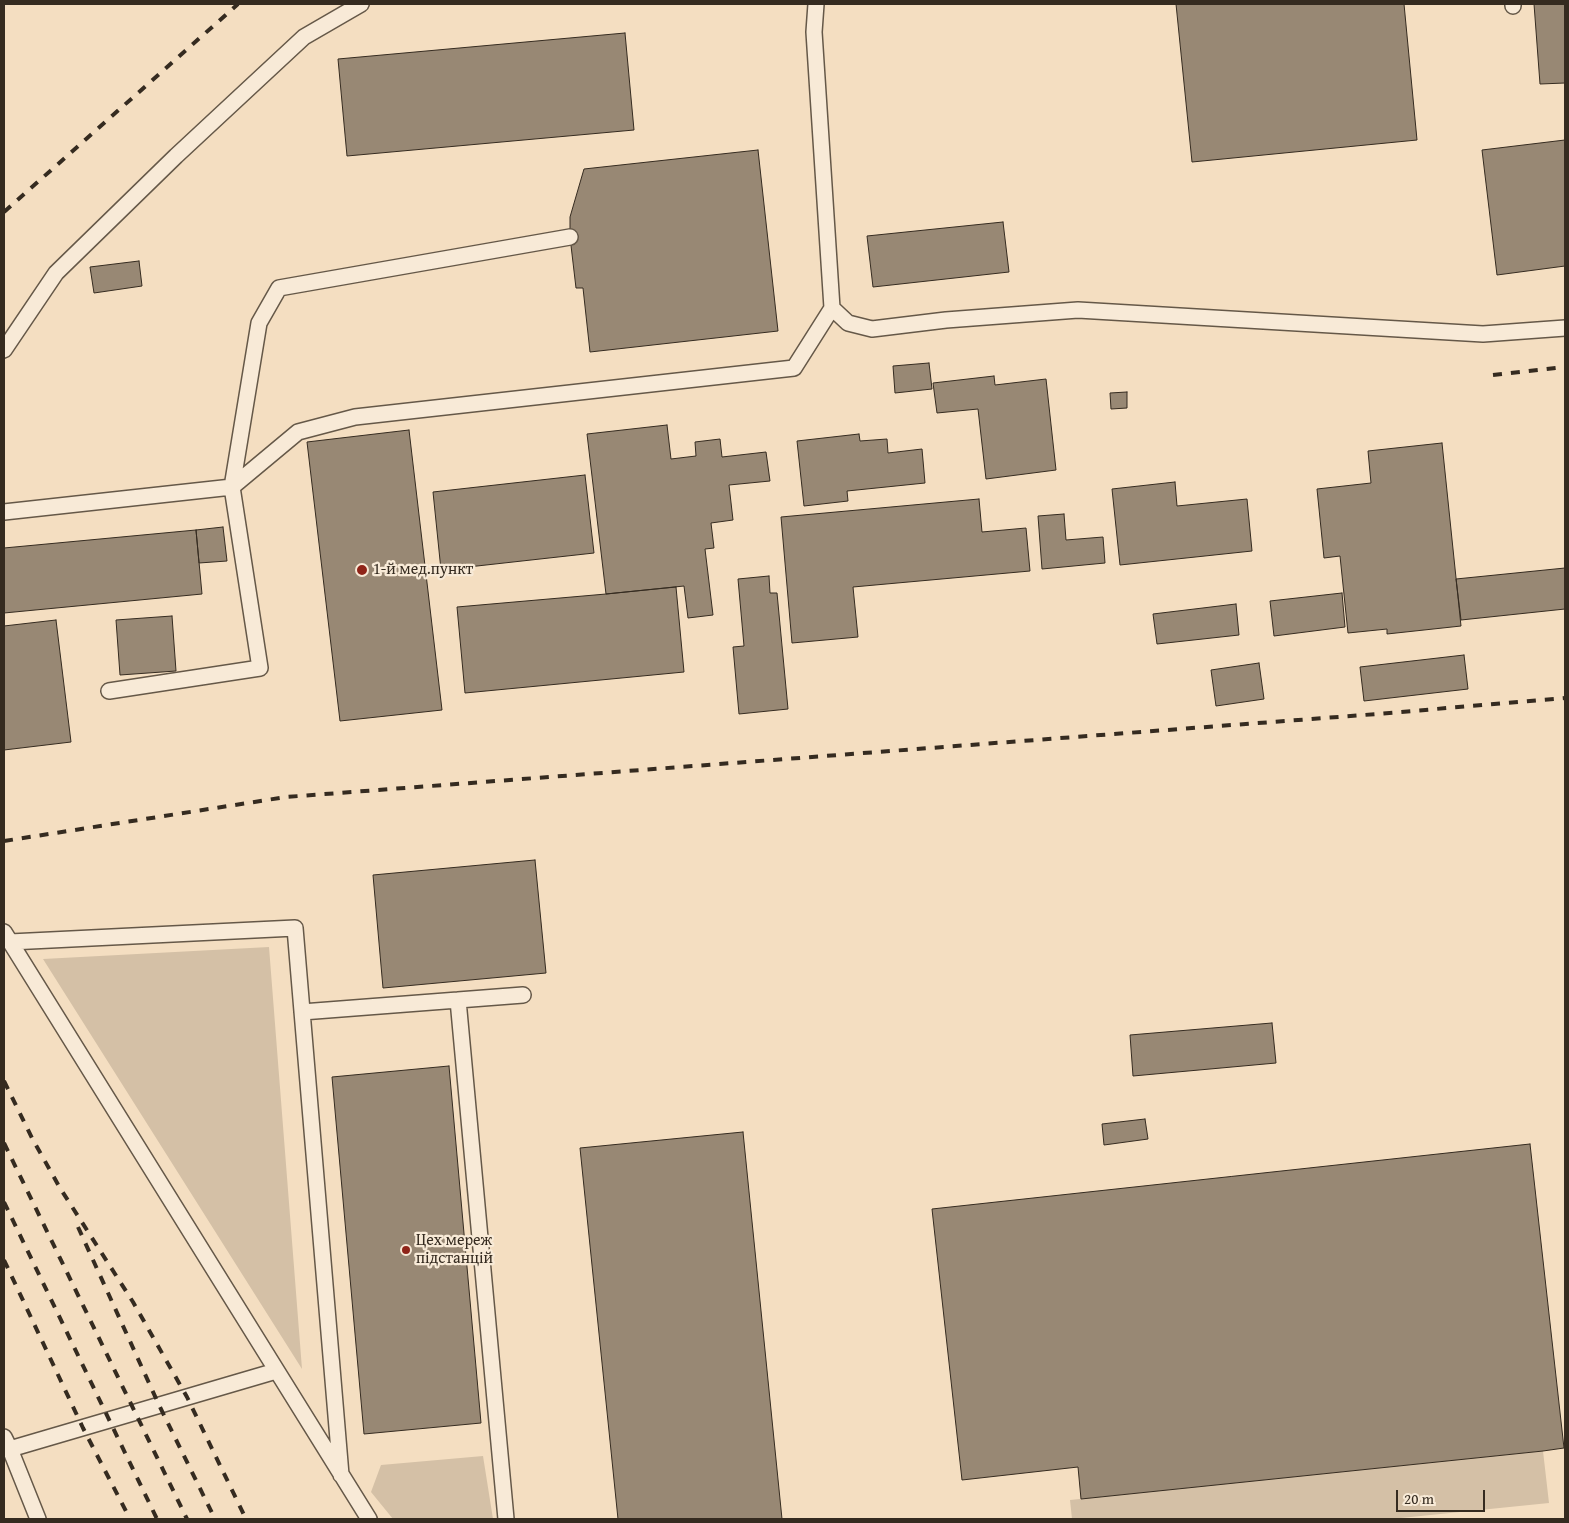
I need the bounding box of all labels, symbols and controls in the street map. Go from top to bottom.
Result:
place label: 1-й мед.пункт [373,560,473,580]
marker: 1-й мед.пункт [355,563,369,577]
place label: Цех мереж підстанцій [416,1231,493,1269]
marker: Цех мереж підстанцій [400,1244,412,1256]
scale bar [1399,1480,1488,1512]
text: 20 m [1404,1488,1434,1509]

